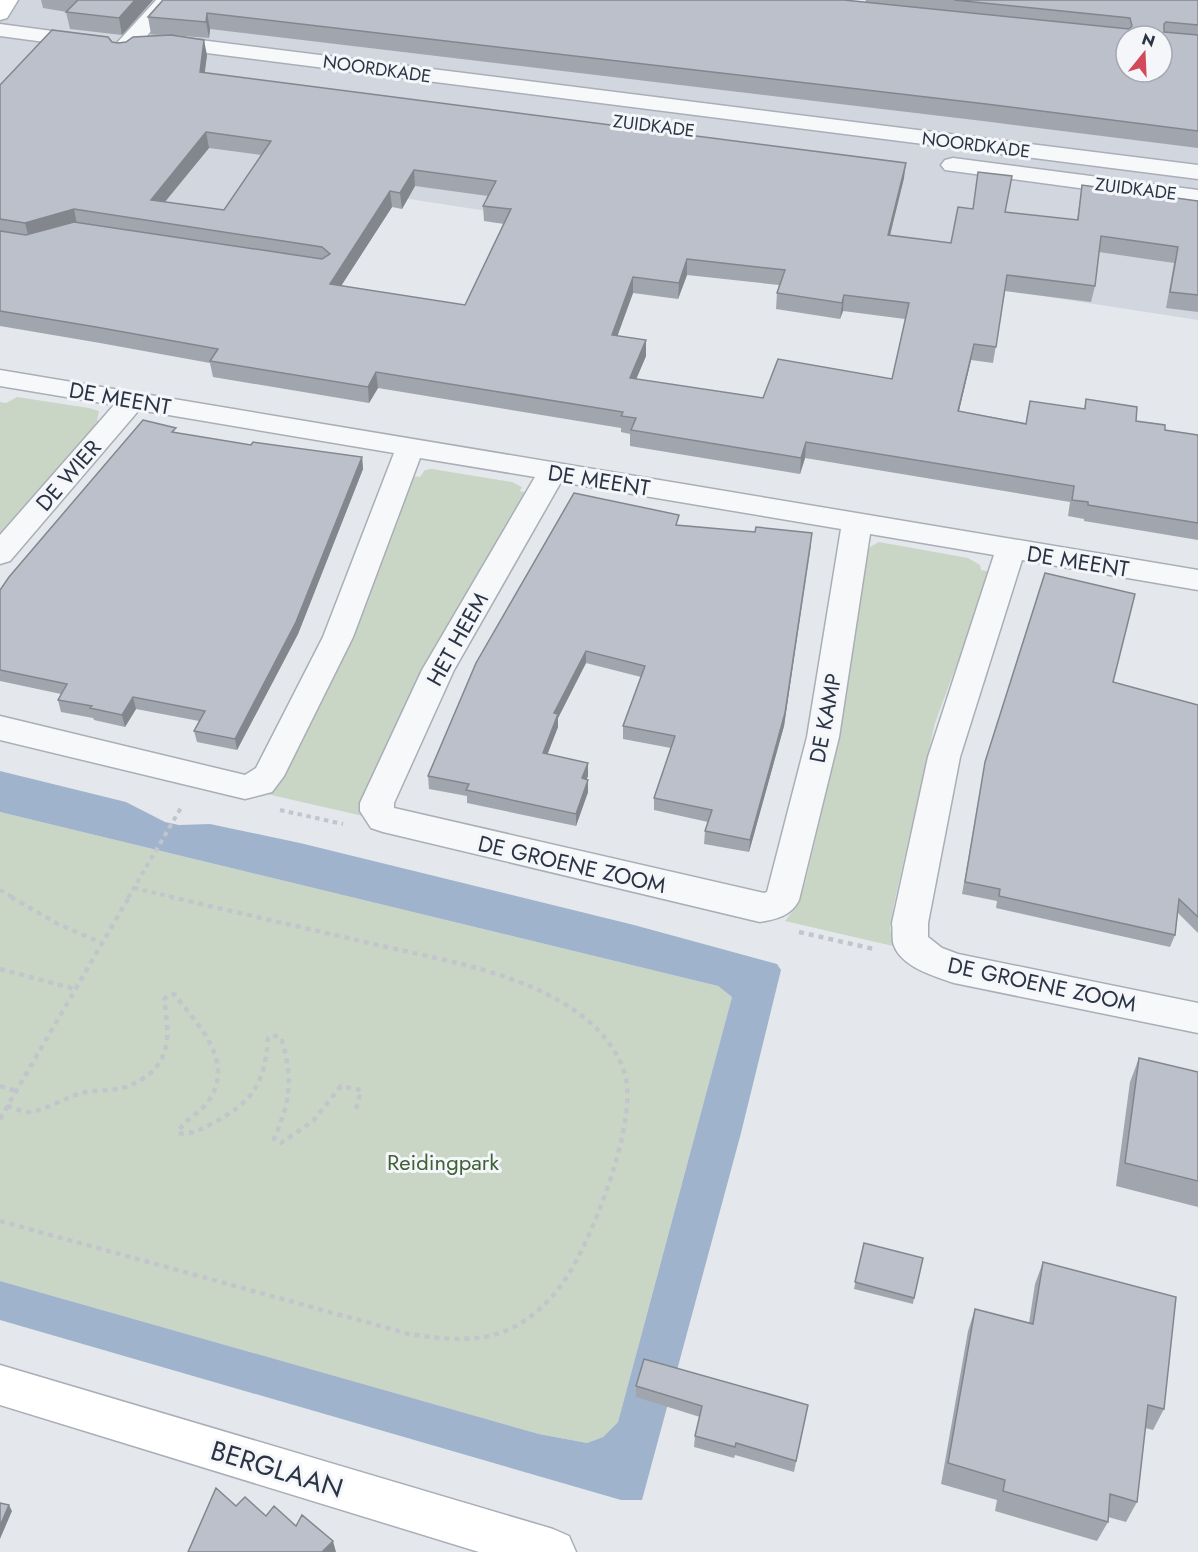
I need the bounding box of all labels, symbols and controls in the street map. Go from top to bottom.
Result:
north arrow [1114,24,1174,84]
text: N [1139,27,1158,53]
street label: NOORDKADE [321,49,433,89]
street label: ZUIDKADE [612,108,696,144]
street label: NOORDKADE [920,125,1032,165]
street label: ZUIDKADE [1094,171,1178,207]
street label: DE MEENT [67,373,174,423]
street label: DE WIER [28,432,108,518]
street label: DE MEENT [546,456,653,504]
street label: DE MEENT [1025,537,1132,585]
street label: HET HEEM [418,586,496,692]
street label: DE KAMP [801,671,849,765]
street label: DE GROENE ZOOM [475,827,669,901]
street label: DE GROENE ZOOM [945,948,1139,1020]
park label: Reidingpark [387,1146,499,1178]
street label: BERGLAAN [206,1430,348,1508]

